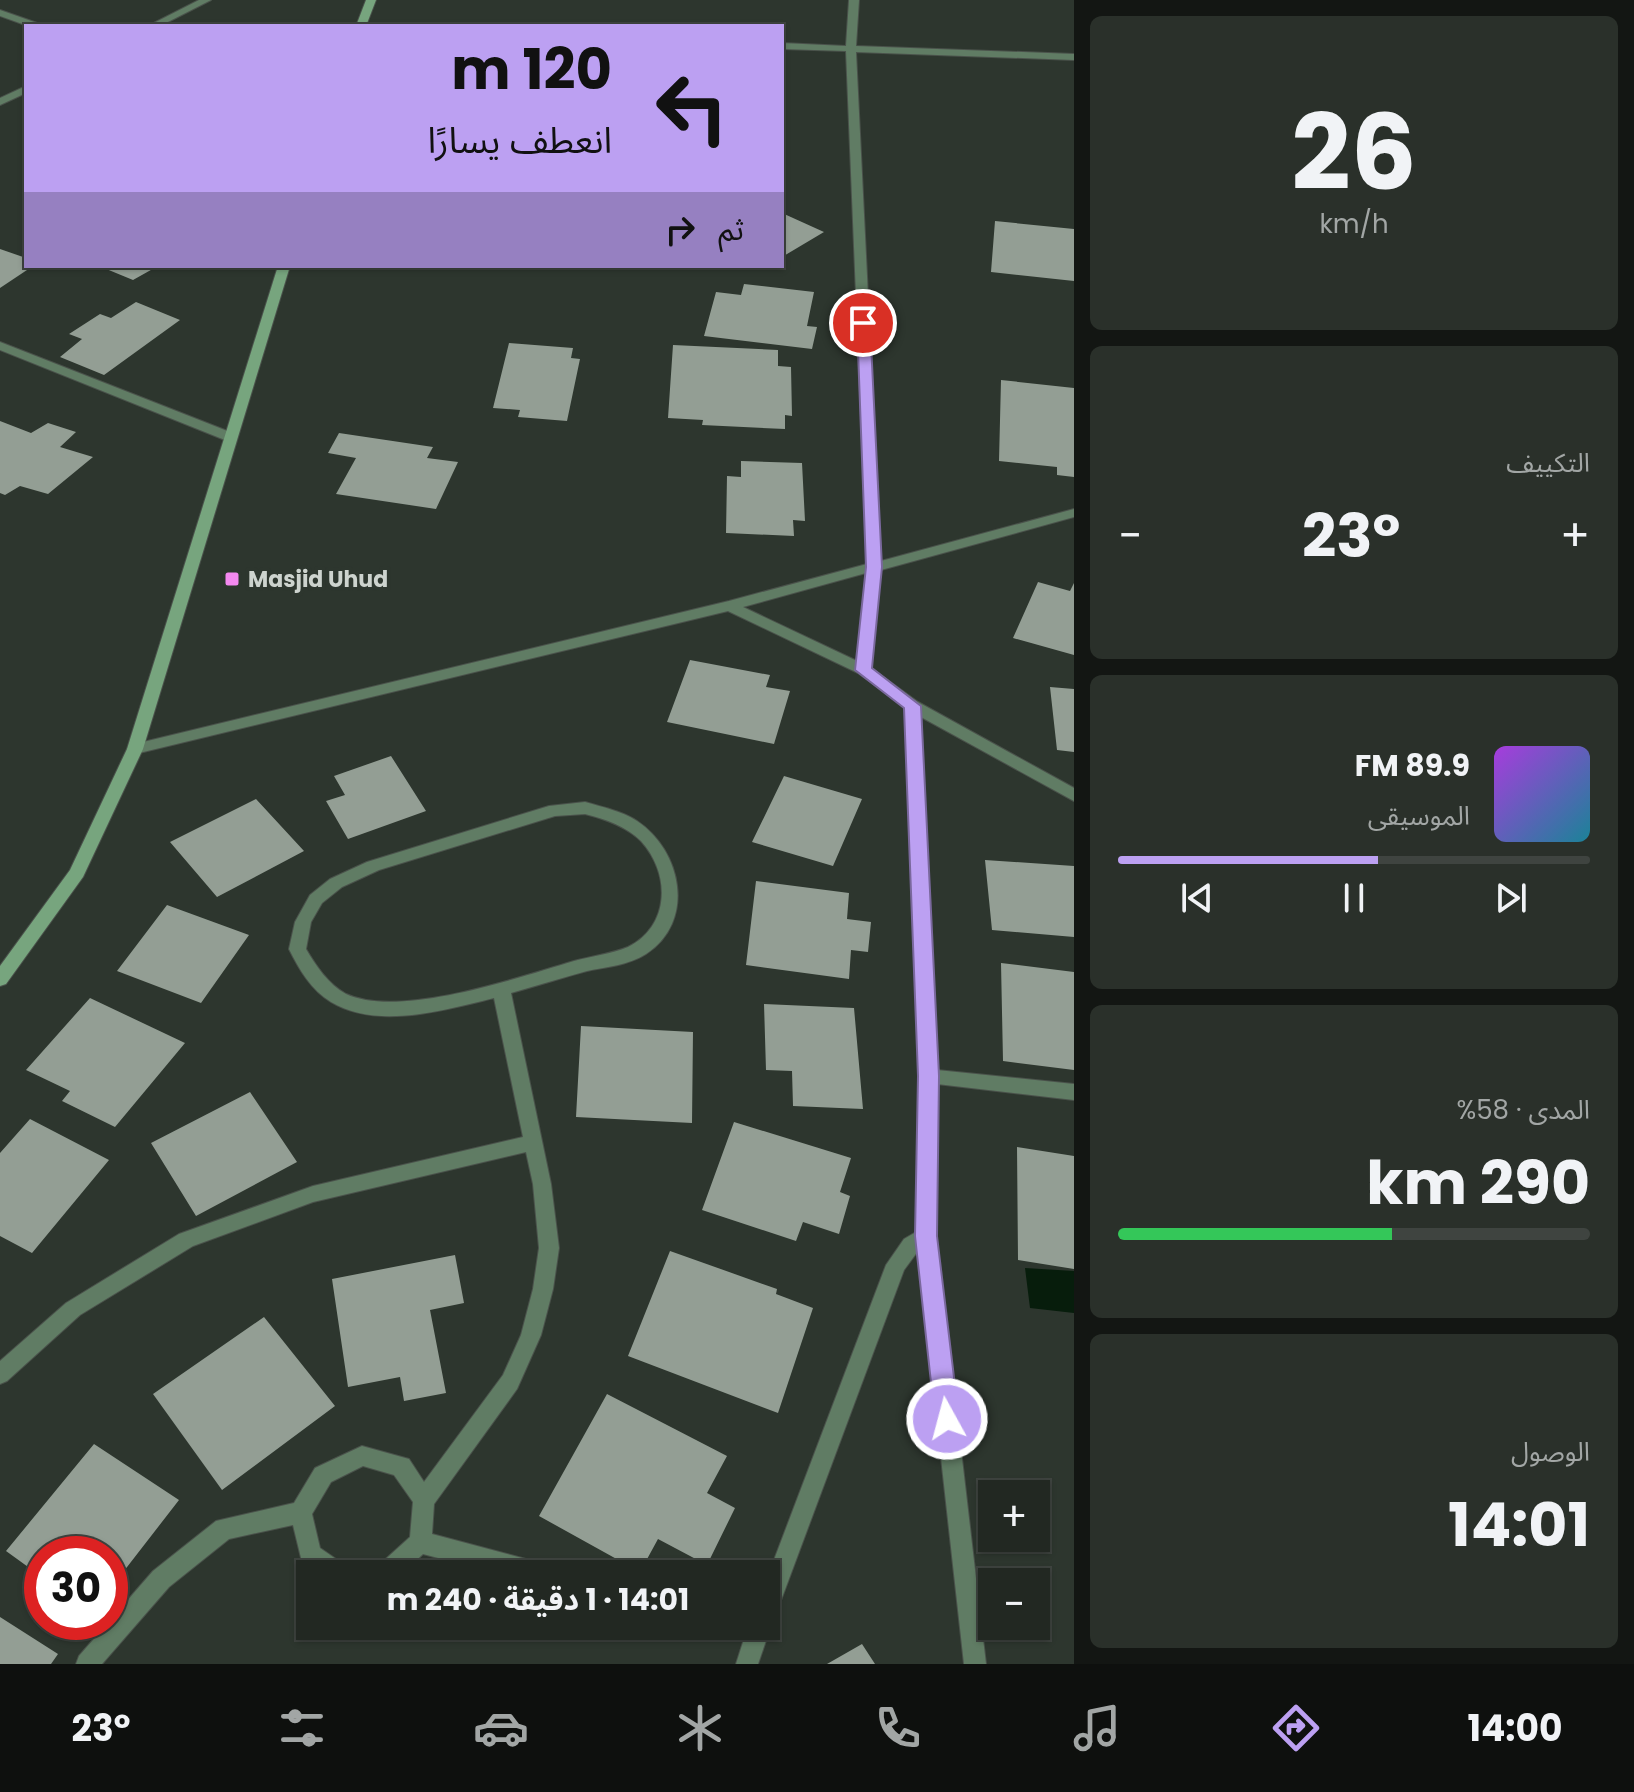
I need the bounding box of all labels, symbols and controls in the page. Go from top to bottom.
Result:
text: 120 m [451,30,612,109]
icon: left [640,56,744,160]
text: 26 [1291,80,1417,225]
text: انعطف يسارًا [428,115,612,166]
text: km/h [1319,206,1389,242]
icon: right [658,208,702,252]
text: ثم [718,208,744,251]
pin [829,289,897,357]
icon: arrive [841,301,885,345]
text: التكييف [1506,445,1590,481]
text: 23° [1302,494,1400,578]
text: − [1118,505,1142,566]
text: + [1560,505,1590,566]
place label: Masjid Uhud [248,564,388,595]
marker: Masjid Uhud [223,570,241,588]
text: 89.9 FM [1355,744,1470,787]
text: الموسيقى [1368,798,1470,834]
icon: previous [1175,876,1219,920]
icon: pause [1332,876,1376,920]
icon: next [1489,876,1533,920]
text: المدى · 58% [1457,1092,1590,1128]
text: 290 km [1366,1141,1590,1225]
position arrow [905,1377,989,1461]
text: الوصول [1511,1434,1590,1470]
map controls [978,1480,1050,1640]
button: + [978,1480,1050,1552]
text: 14:01 [1448,1483,1590,1567]
speed limit sign: 30 [24,1536,128,1640]
button: − [978,1568,1050,1640]
text: 14:01 · 1 دقيقة · 240 m [387,1578,689,1621]
icon: filters [274,1700,330,1756]
icon: car [473,1700,529,1756]
icon: climate [672,1700,728,1756]
icon: phone [870,1700,926,1756]
icon: music [1069,1700,1125,1756]
icon: directions [1268,1700,1324,1756]
text: 23° [72,1703,131,1754]
text: 14:00 [1467,1703,1563,1754]

